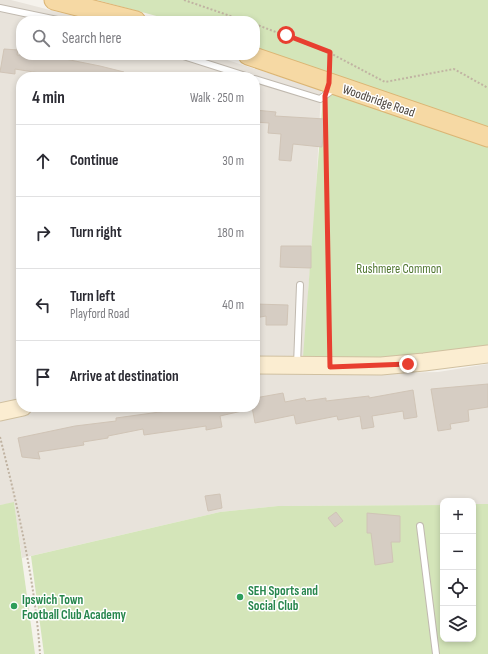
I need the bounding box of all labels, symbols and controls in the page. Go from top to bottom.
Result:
search box [16,16,260,60]
route start [277,26,295,44]
icon: search [30,27,52,49]
text: Search here [62,29,122,48]
street label: Woodbridge Road [340,81,417,121]
text: 4 min [32,88,65,108]
text: Walk · 250 m [190,90,244,106]
icon: ahead [32,150,54,172]
text: Continue [70,151,119,170]
text: 30 m [222,153,244,169]
icon: right [32,222,54,244]
text: Turn right [70,223,122,242]
text: 180 m [218,225,244,241]
park label: Rushmere Common [356,261,442,277]
text: Turn left [70,287,115,306]
icon: left [32,294,54,316]
text: 40 m [222,297,244,313]
text: Playford Road [70,306,129,322]
route end [399,355,417,373]
icon: arrive [32,366,54,388]
text: Arrive at destination [70,367,179,386]
map controls [440,498,476,642]
button: + [440,498,476,534]
button: − [440,534,476,570]
button: locate [440,570,476,606]
place label: SEH Sports and Social Club [248,583,318,614]
place label: Ipswich Town Football Club Academy [22,592,126,623]
marker: SEH Sports and Social Club [235,592,245,602]
marker: Ipswich Town Football Club Academy [9,601,19,611]
button: layers [440,606,476,642]

